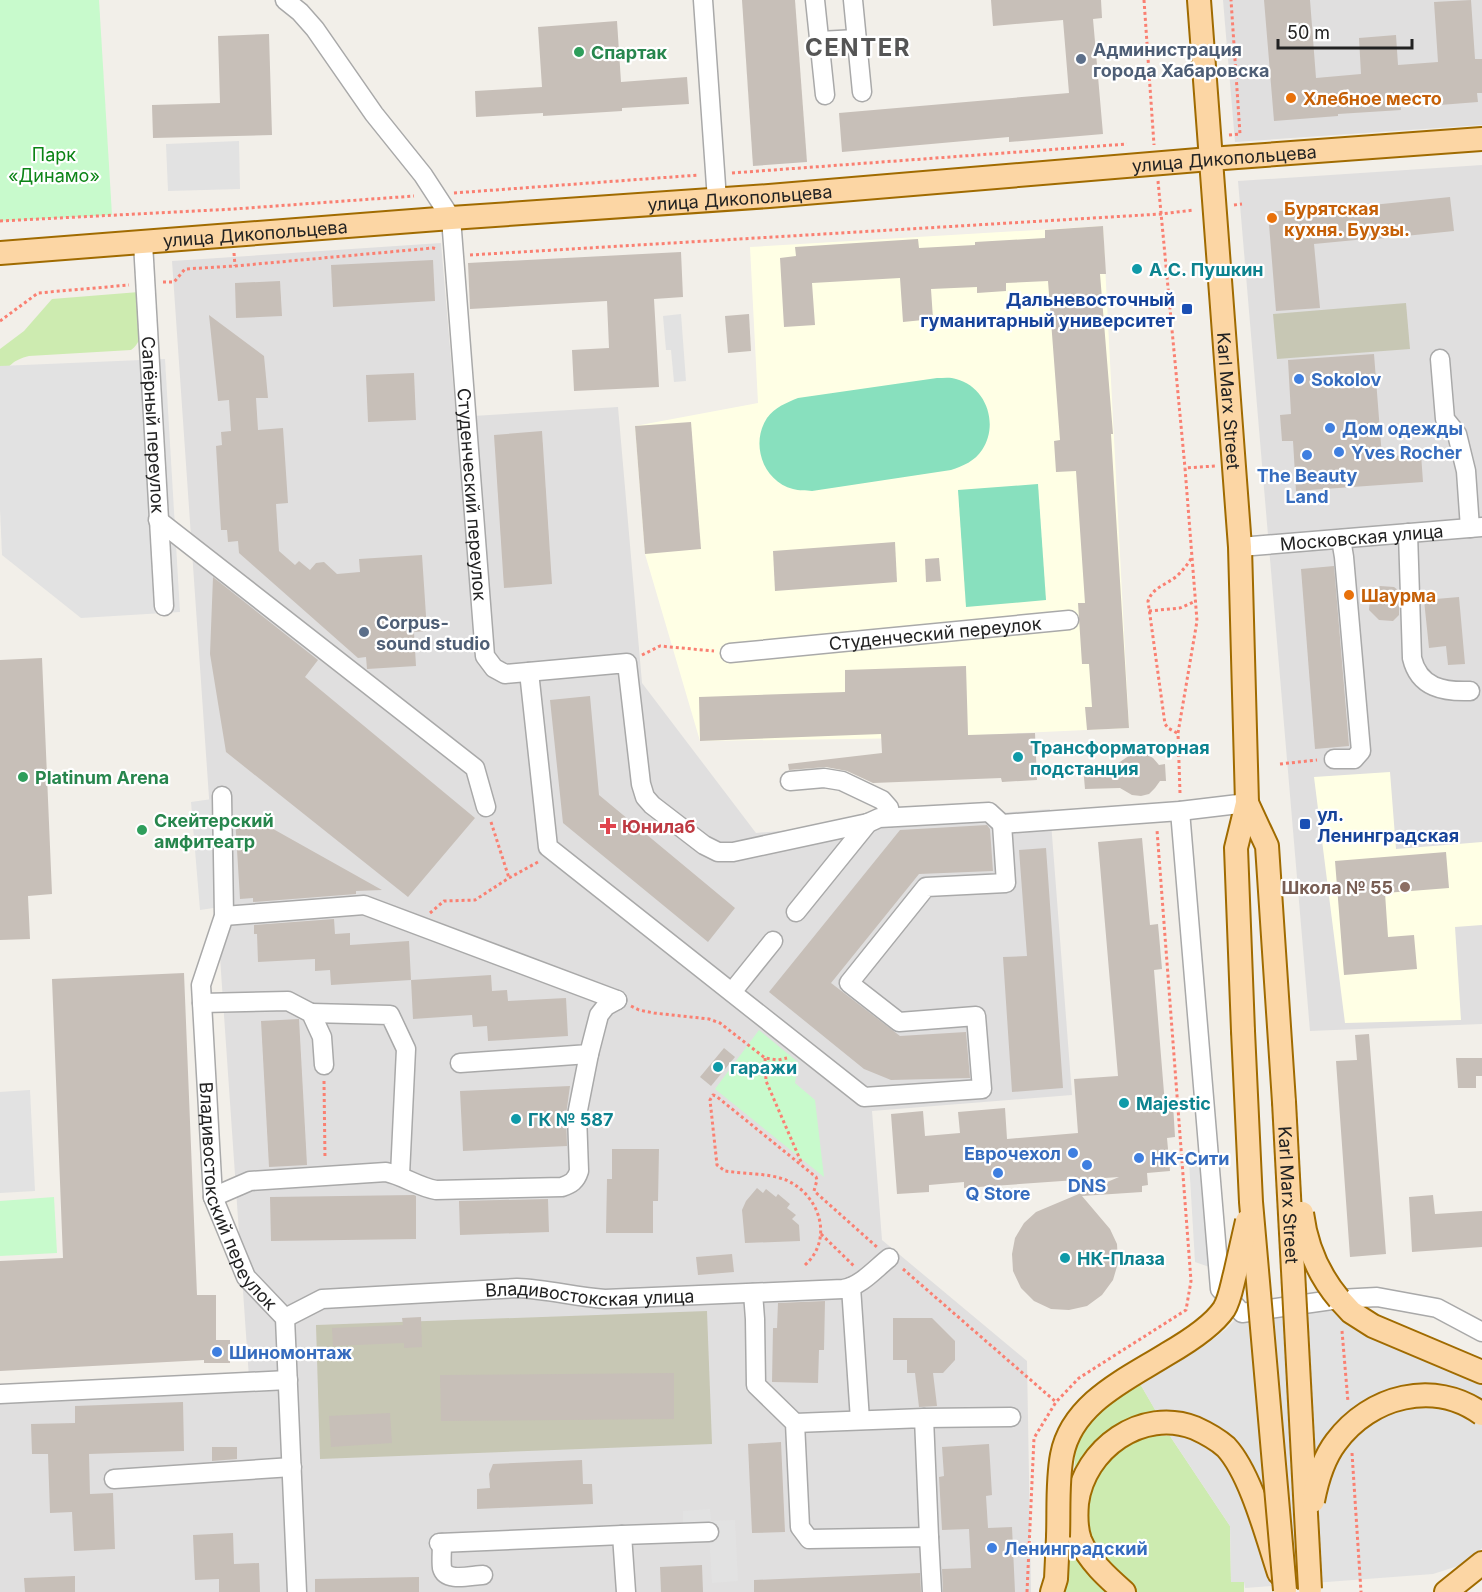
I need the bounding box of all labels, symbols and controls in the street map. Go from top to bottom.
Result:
scale bar [1278,12,1412,50]
text: 50 m [1287,22,1330,43]
district label: CENTER [805,33,911,62]
place label: Администрация города Хабаровска [1093,39,1269,81]
place label: Спартак [591,42,668,63]
marker: Спартак [572,45,586,59]
marker: Администрация города Хабаровска [1074,52,1088,66]
place label: Хлебное место [1303,88,1442,109]
marker: Хлебное место [1284,91,1298,105]
street label: улица Дикопольцева [1131,141,1317,176]
park label: Парк «Динамо» [8,144,100,186]
street label: улица Дикопольцева [647,180,833,215]
place label: Бурятская кухня. Буузы. [1284,198,1410,240]
marker: Бурятская кухня. Буузы. [1265,211,1279,225]
street label: улица Дикопольцева [162,216,348,251]
place label: А.С. Пушкин [1149,259,1264,280]
marker: А.С. Пушкин [1130,262,1144,276]
place label: Дальневосточный гуманитарный университет [920,289,1175,331]
marker: Дальневосточный гуманитарный университет [1180,302,1194,316]
street label: Karl Marx Street [1213,331,1245,470]
street label: Сапёрный переулок [138,335,169,514]
place label: Sokolov [1311,369,1381,390]
marker: Sokolov [1292,372,1306,386]
street label: Студенческий переулок [454,387,491,602]
place label: Дом одежды [1342,418,1463,439]
marker: Дом одежды [1323,421,1337,435]
place label: Yves Rocher [1351,442,1462,463]
marker: Yves Rocher [1332,445,1346,459]
marker: The Beauty Land [1300,448,1314,462]
place label: The Beauty Land [1257,465,1357,507]
street label: Московская улица [1279,520,1444,554]
place label: Шаурма [1361,585,1436,606]
marker: Шаурма [1342,588,1356,602]
place label: Corpus- sound studio [376,612,490,654]
street label: Студенческий переулок [828,612,1043,654]
marker: Corpus- sound studio [357,625,371,639]
place label: Трансформаторная подстанция [1030,737,1210,779]
marker: Трансформаторная подстанция [1011,750,1025,764]
place label: Platinum Arena [35,767,169,788]
marker: Platinum Arena [16,770,30,784]
place label: ул. Ленинградская [1317,804,1459,846]
place label: Скейтерский амфитеатр [154,810,274,852]
place label: Юнилаб [622,816,696,837]
marker: Юнилаб [599,817,617,835]
marker: ул. Ленинградская [1298,817,1312,831]
marker: Скейтерский амфитеатр [135,823,149,837]
place label: Школа № 55 [1281,877,1393,898]
marker: Школа № 55 [1398,880,1412,894]
place label: гаражи [730,1057,797,1078]
marker: гаражи [711,1060,725,1074]
street label: Владивостокский переулок [196,1081,282,1314]
place label: Majestic [1136,1093,1211,1114]
marker: Majestic [1117,1096,1131,1110]
place label: ГК № 587 [528,1109,613,1130]
marker: ГК № 587 [509,1112,523,1126]
street label: Karl Marx Street [1275,1125,1303,1264]
place label: Еврочехол [964,1143,1061,1164]
marker: Еврочехол [1066,1146,1080,1160]
place label: НК-Сити [1151,1148,1229,1169]
marker: НК-Сити [1132,1151,1146,1165]
marker: DNS [1080,1158,1094,1172]
marker: Q Store [991,1166,1005,1180]
place label: DNS [1068,1175,1106,1196]
place label: Q Store [965,1183,1031,1204]
place label: НК-Плаза [1077,1248,1165,1269]
marker: НК-Плаза [1058,1251,1072,1265]
street label: Владивостокская улица [484,1277,695,1310]
place label: Шиномонтаж [229,1342,352,1363]
marker: Шиномонтаж [210,1345,224,1359]
place label: Ленинградский [1004,1538,1148,1559]
marker: Ленинградский [985,1541,999,1555]

